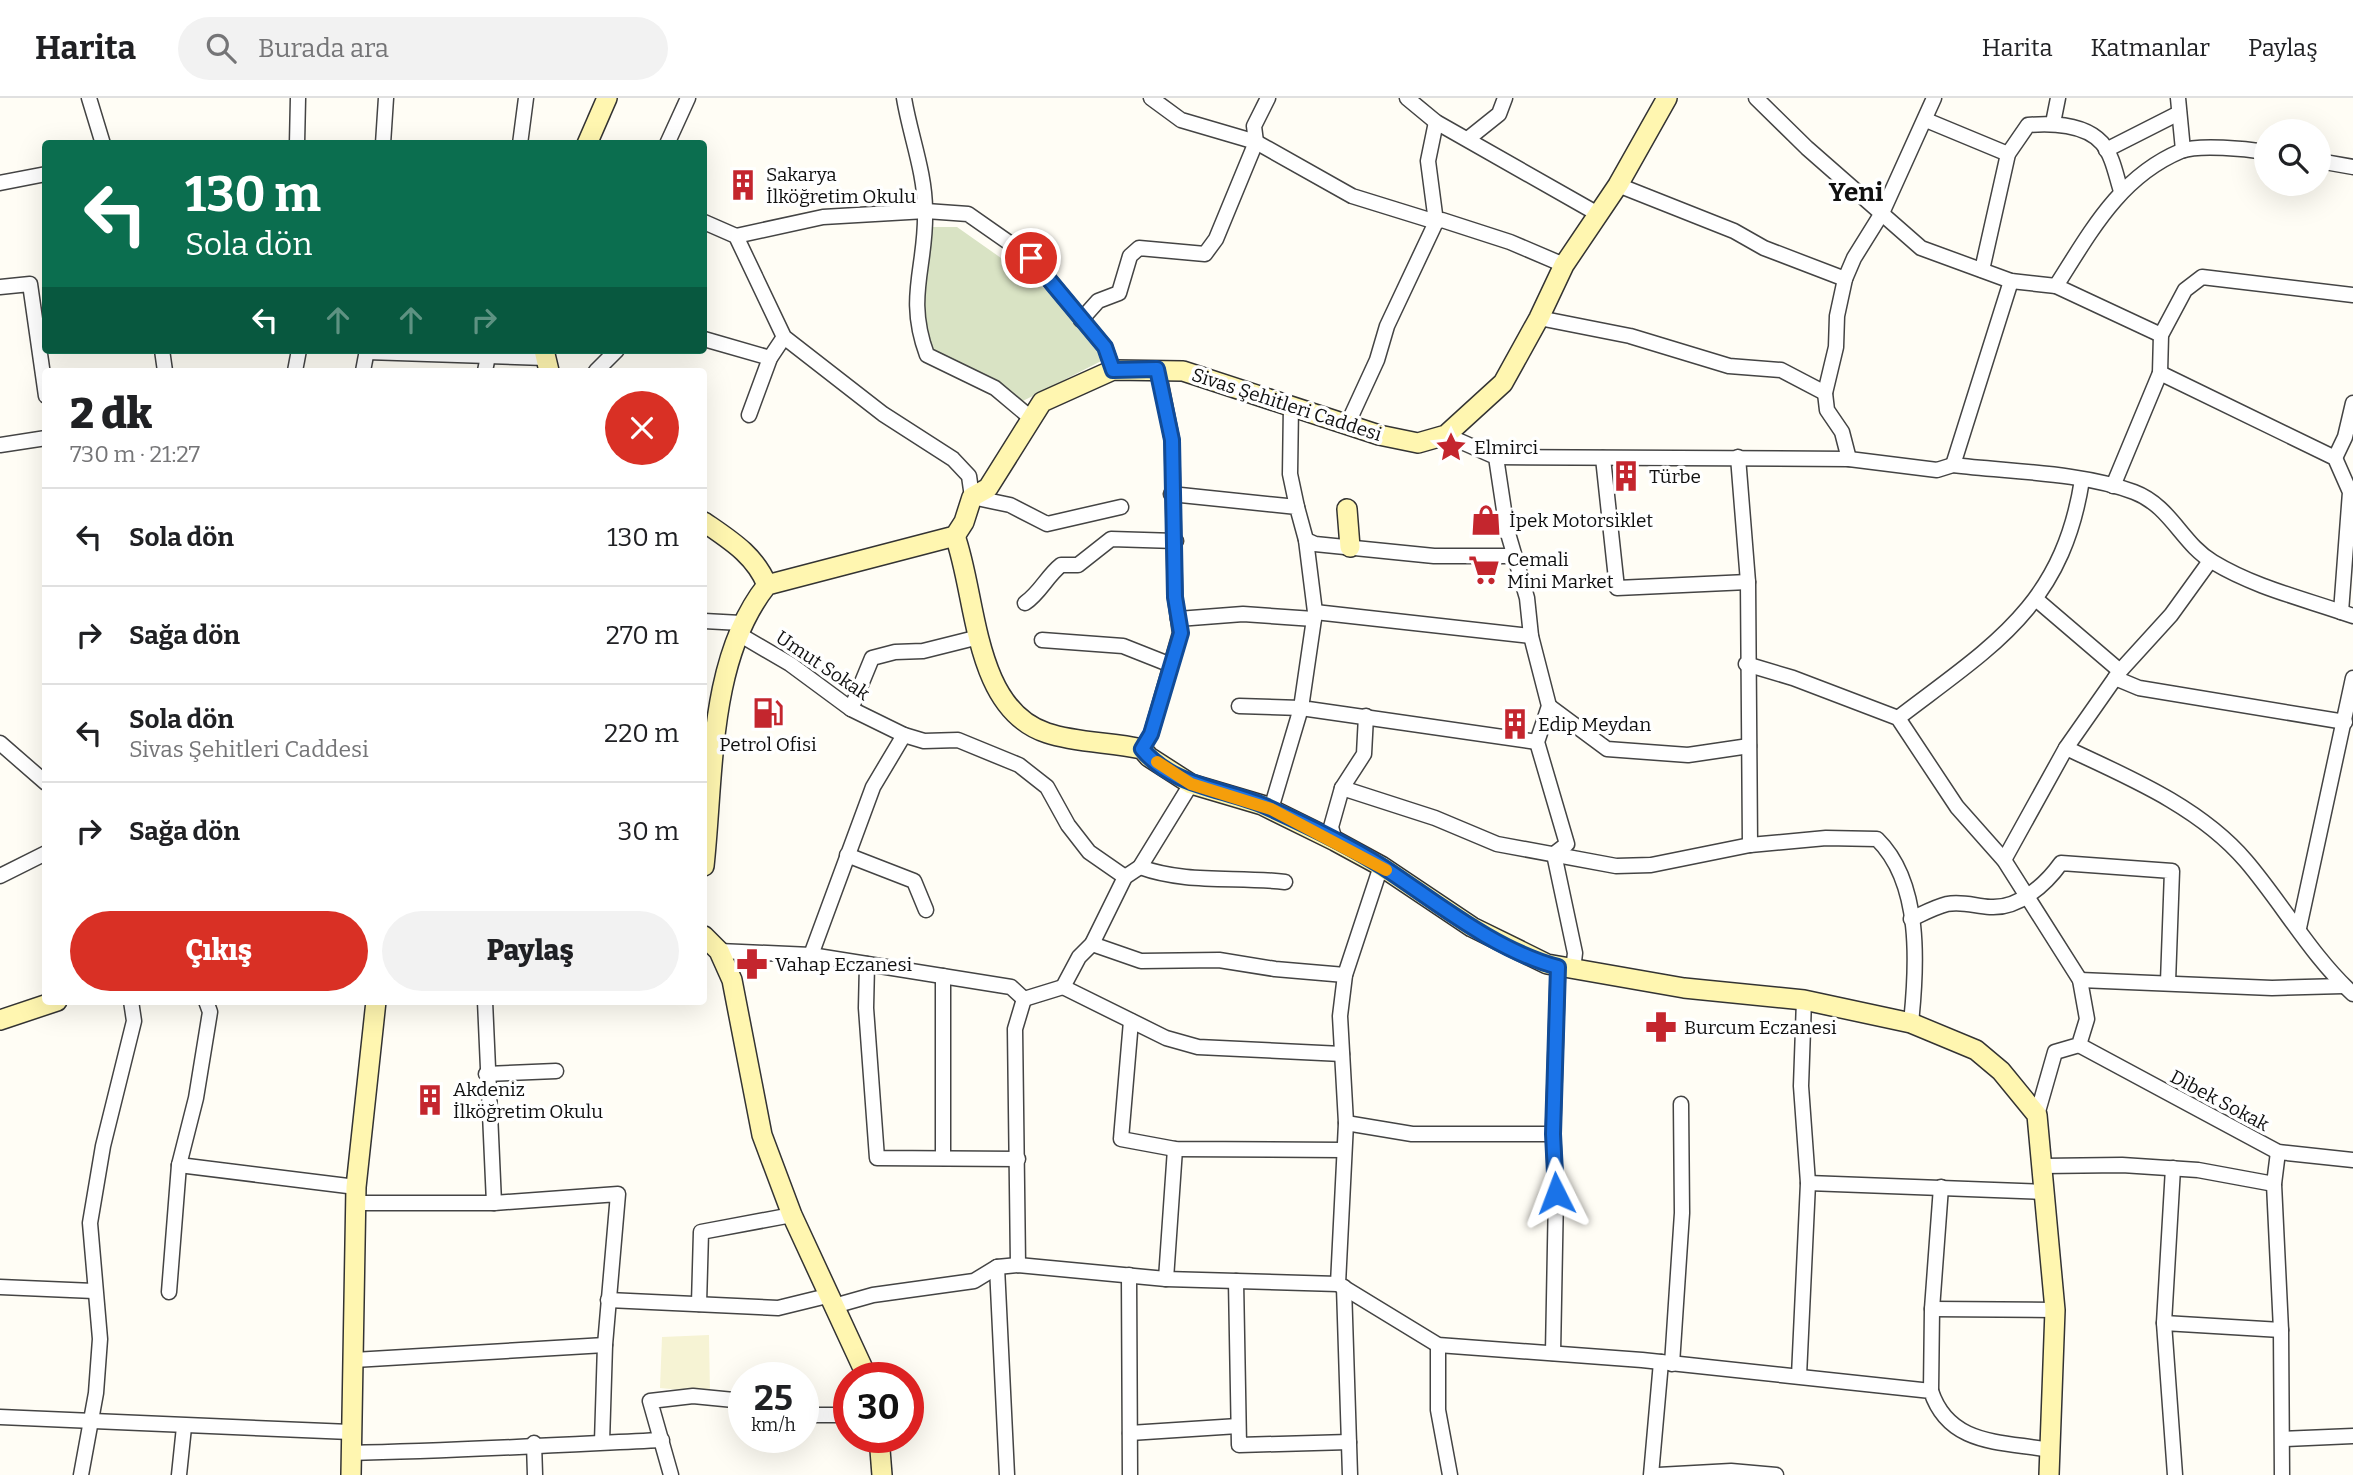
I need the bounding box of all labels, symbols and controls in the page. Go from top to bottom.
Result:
search box [178,17,668,80]
text: Harita [35,28,136,68]
icon: search [202,29,240,67]
text: Burada ara [258,33,389,64]
text: Harita [1982,34,2053,62]
text: Katmanlar [2091,34,2210,62]
text: Paylaş [2248,34,2318,62]
map controls [2254,119,2331,196]
button: search [2254,119,2331,196]
place label: Sakarya İlköğretim Okulu [766,163,916,208]
text: 130 m [185,165,321,224]
icon: left [70,168,161,259]
building icon: Sakarya İlköğretim Okulu [726,168,760,202]
district label: Yeni [1829,177,1883,208]
text: Sola dön [185,225,313,263]
pin [1001,228,1061,288]
icon: arrive [1012,239,1050,277]
icon: left [246,301,284,339]
icon: ahead [319,301,357,339]
icon: ahead [392,301,430,339]
icon: right [465,301,503,339]
street label: Sivas Şehitleri Caddesi [1189,363,1385,446]
text: 2 dk [70,389,152,439]
button: close [605,391,679,465]
place icon: Elmirci [1434,430,1468,464]
place label: Elmirci [1474,436,1539,459]
text: 730 m · 21:27 [70,440,200,468]
building icon: Türbe [1609,459,1643,493]
place label: Türbe [1649,465,1701,488]
shop icon: İpek Motorsiklet [1469,503,1503,537]
place label: İpek Motorsiklet [1509,509,1653,532]
icon: left [70,518,108,556]
text: Sola dön [129,522,234,553]
text: 130 m [607,522,679,553]
place label: Cemali Mini Market [1507,548,1614,593]
supermarket icon: Cemali Mini Market [1467,553,1501,587]
icon: right [70,616,108,654]
text: Sağa dön [129,620,240,651]
text: 270 m [606,620,679,651]
street label: Umut Sokak [771,626,874,705]
fuel station icon: Petrol Ofisi [751,696,785,730]
text: Sola dön [129,704,234,735]
building icon: Edip Meydan [1498,707,1532,741]
place label: Edip Meydan [1538,713,1651,736]
icon: left [70,714,108,752]
text: 220 m [604,718,679,749]
place label: Petrol Ofisi [719,733,817,756]
text: Sivas Şehitleri Caddesi [129,735,369,763]
icon: right [70,812,108,850]
text: Sağa dön [129,816,240,847]
text: 30 m [618,816,679,847]
button: Çıkış [70,911,368,991]
button: Paylaş [382,911,679,991]
pharmacy icon: Vahap Eczanesi [735,947,769,981]
place label: Vahap Eczanesi [775,953,913,976]
pharmacy icon: Burcum Eczanesi [1644,1010,1678,1044]
place label: Burcum Eczanesi [1684,1016,1837,1039]
street label: Dibek Sokak [2166,1065,2273,1136]
place label: Akdeniz İlköğretim Okulu [453,1078,603,1123]
building icon: Akdeniz İlköğretim Okulu [413,1083,447,1117]
position arrow [1519,1156,1593,1230]
speed limit sign: 30 [833,1362,924,1453]
text: 25 [754,1377,793,1419]
text: km/h [751,1414,796,1436]

